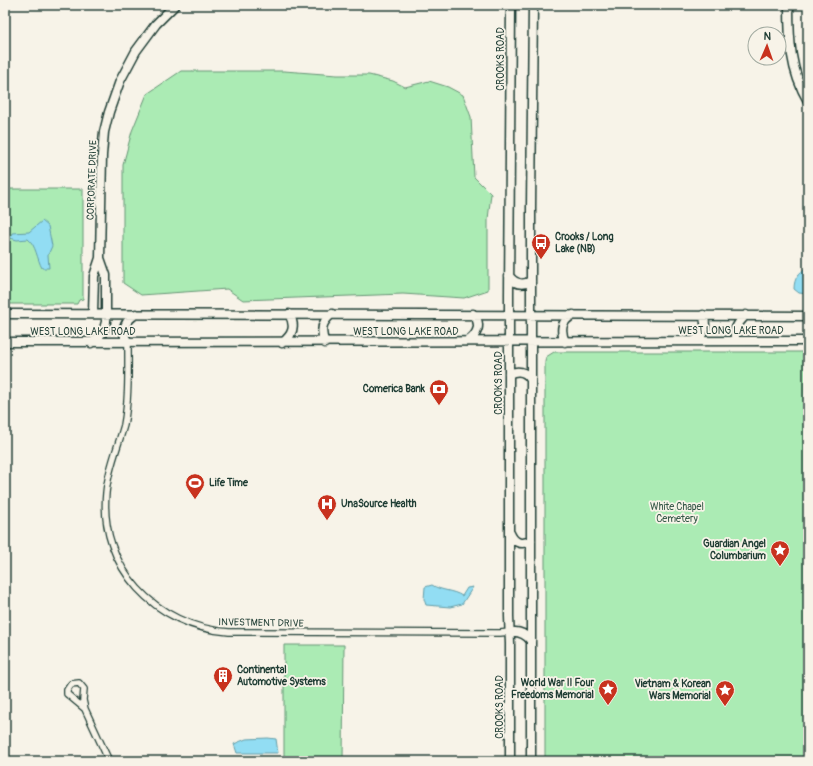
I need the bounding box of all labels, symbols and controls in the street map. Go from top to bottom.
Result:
north arrow [747,26,787,66]
street label: CROOKS ROAD [495,27,507,91]
text: N [763,30,772,43]
street label: CORPORATE DRIVE [85,140,99,220]
place label: Crooks / Long Lake (NB) [555,231,613,255]
bus stop icon: Crooks / Long Lake (NB) [530,232,552,260]
street label: WEST LONG LAKE ROAD [678,325,784,337]
street label: WEST LONG LAKE ROAD [30,326,136,338]
street label: WEST LONG LAKE ROAD [353,326,459,338]
street label: CROOKS ROAD [493,351,505,415]
bank icon: Comerica Bank [428,378,450,406]
place label: Comerica Bank [363,383,426,395]
sports icon: Life Time [184,472,206,500]
place label: Life Time [209,477,249,489]
hospital icon: UnaSource Health [316,493,338,521]
place label: UnaSource Health [341,498,417,510]
park label: White Chapel Cemetery [650,501,704,525]
place label: Guardian Angel Columbarium [703,538,766,562]
place icon: Guardian Angel Columbarium [769,539,791,567]
street label: INVESTMENT DRIVE [218,616,304,630]
place label: Continental Automotive Systems [237,664,326,688]
building icon: Continental Automotive Systems [212,665,234,693]
street label: CROOKS ROAD [494,675,506,739]
place label: World War II Four Freedoms Memorial [511,677,594,701]
place icon: World War II Four Freedoms Memorial [597,678,619,706]
place label: Vietnam & Korean Wars Memorial [635,678,711,702]
place icon: Vietnam & Korean Wars Memorial [714,679,736,707]

